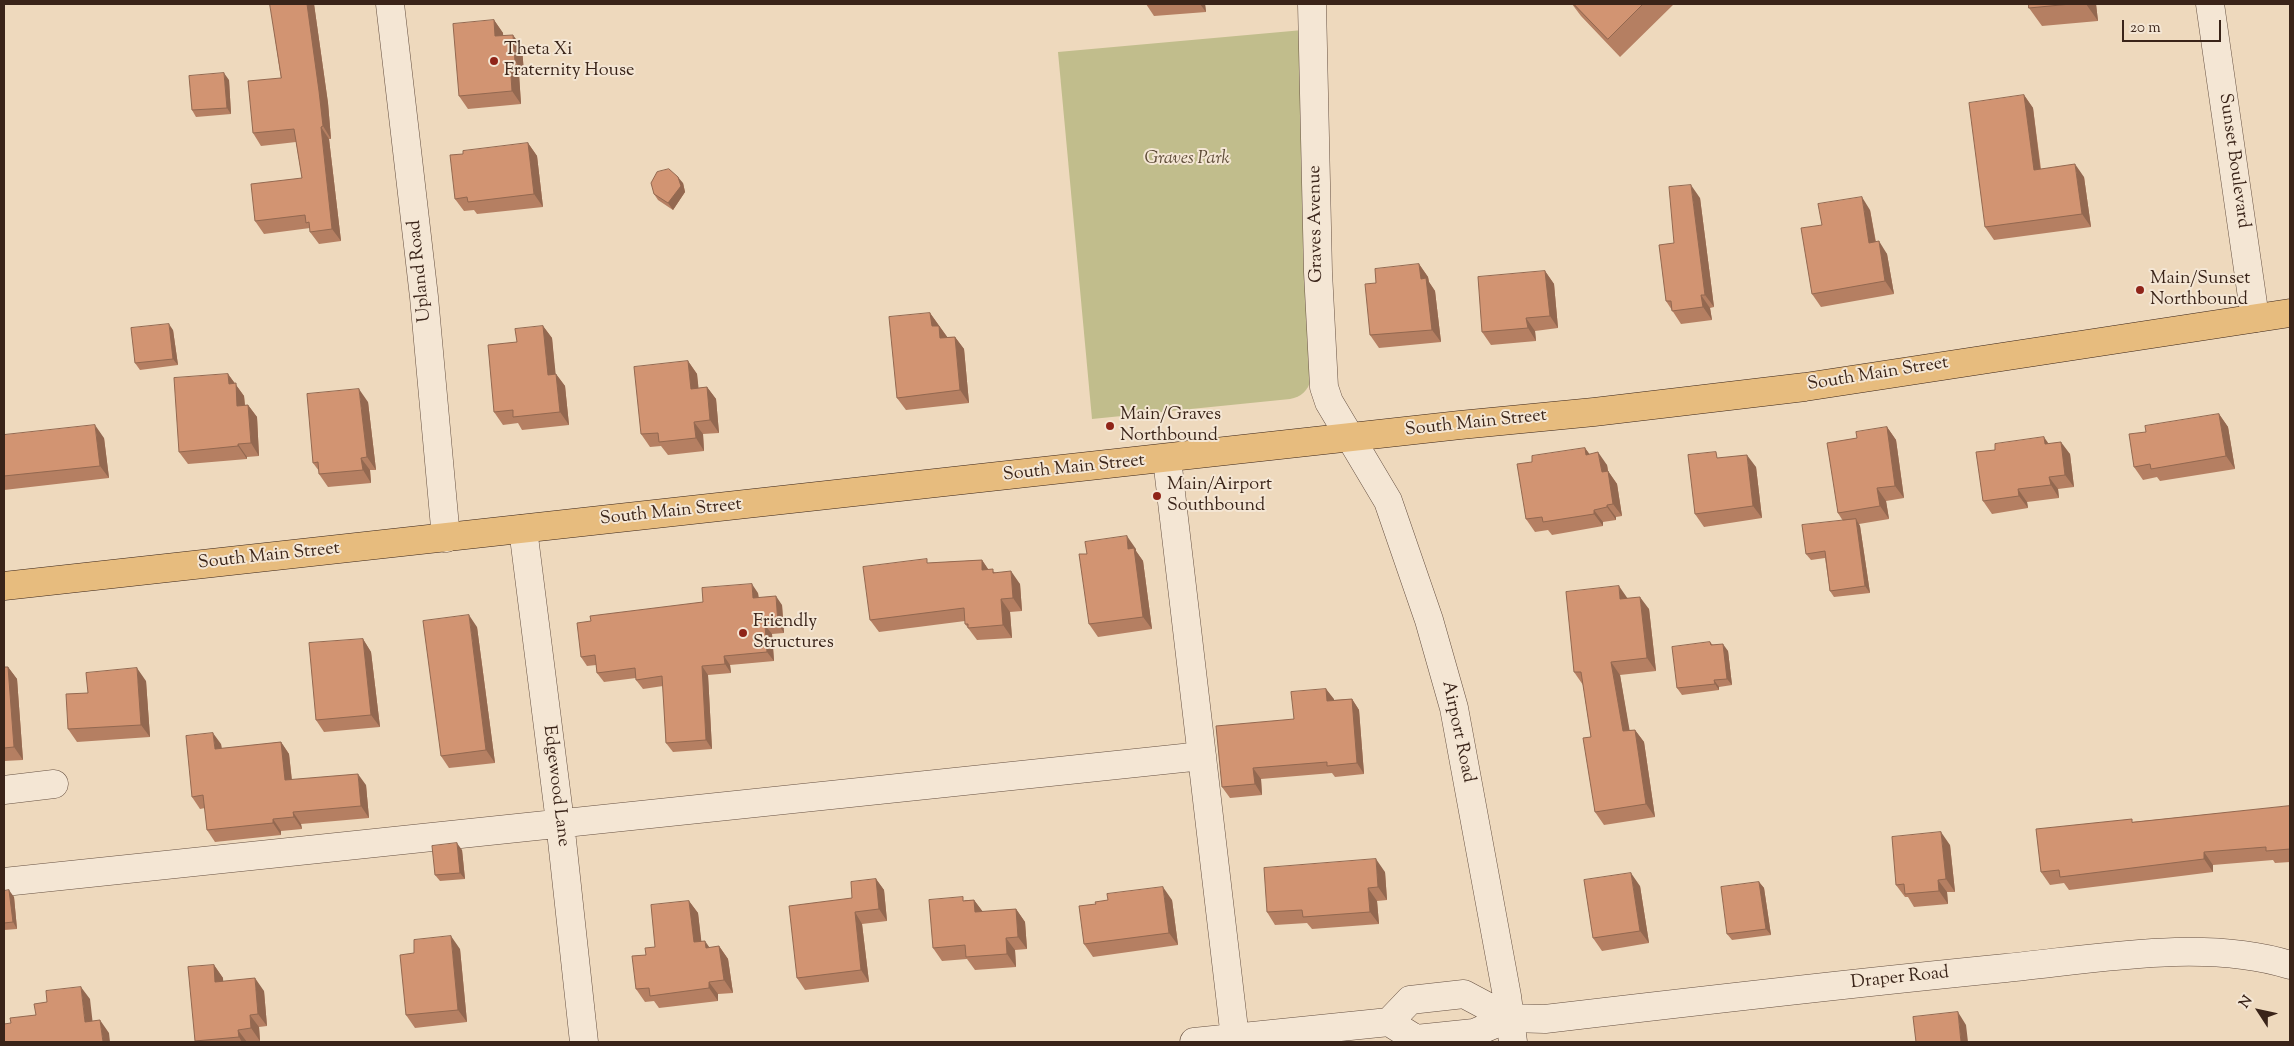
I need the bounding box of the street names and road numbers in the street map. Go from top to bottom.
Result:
street label: Sunset Boulevard [2213,92,2253,230]
street label: Graves Avenue [1305,165,1329,283]
street label: Upland Road [405,219,437,323]
street label: South Main Street [1806,353,1950,397]
street label: South Main Street [1404,406,1548,442]
street label: South Main Street [1002,451,1146,487]
street label: South Main Street [599,495,743,531]
street label: South Main Street [197,539,341,575]
street label: Airport Road [1436,679,1478,785]
street label: Edgewood Lane [537,724,573,848]
street label: Draper Road [1850,963,1950,995]

